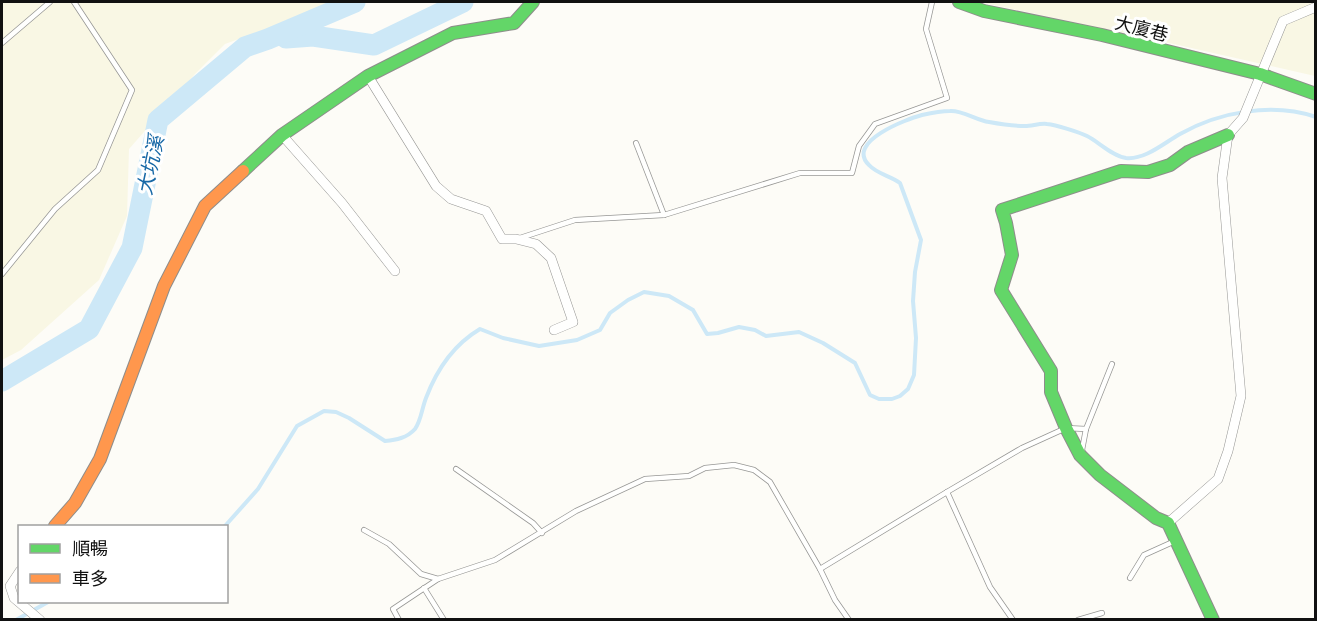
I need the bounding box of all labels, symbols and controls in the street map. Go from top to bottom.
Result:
street label: 大廈巷 [1113,8,1171,46]
water label: 大坑溪 [129,130,170,197]
legend [18,525,228,603]
text: 順暢 [72,534,108,560]
text: 車多 [72,564,108,590]

